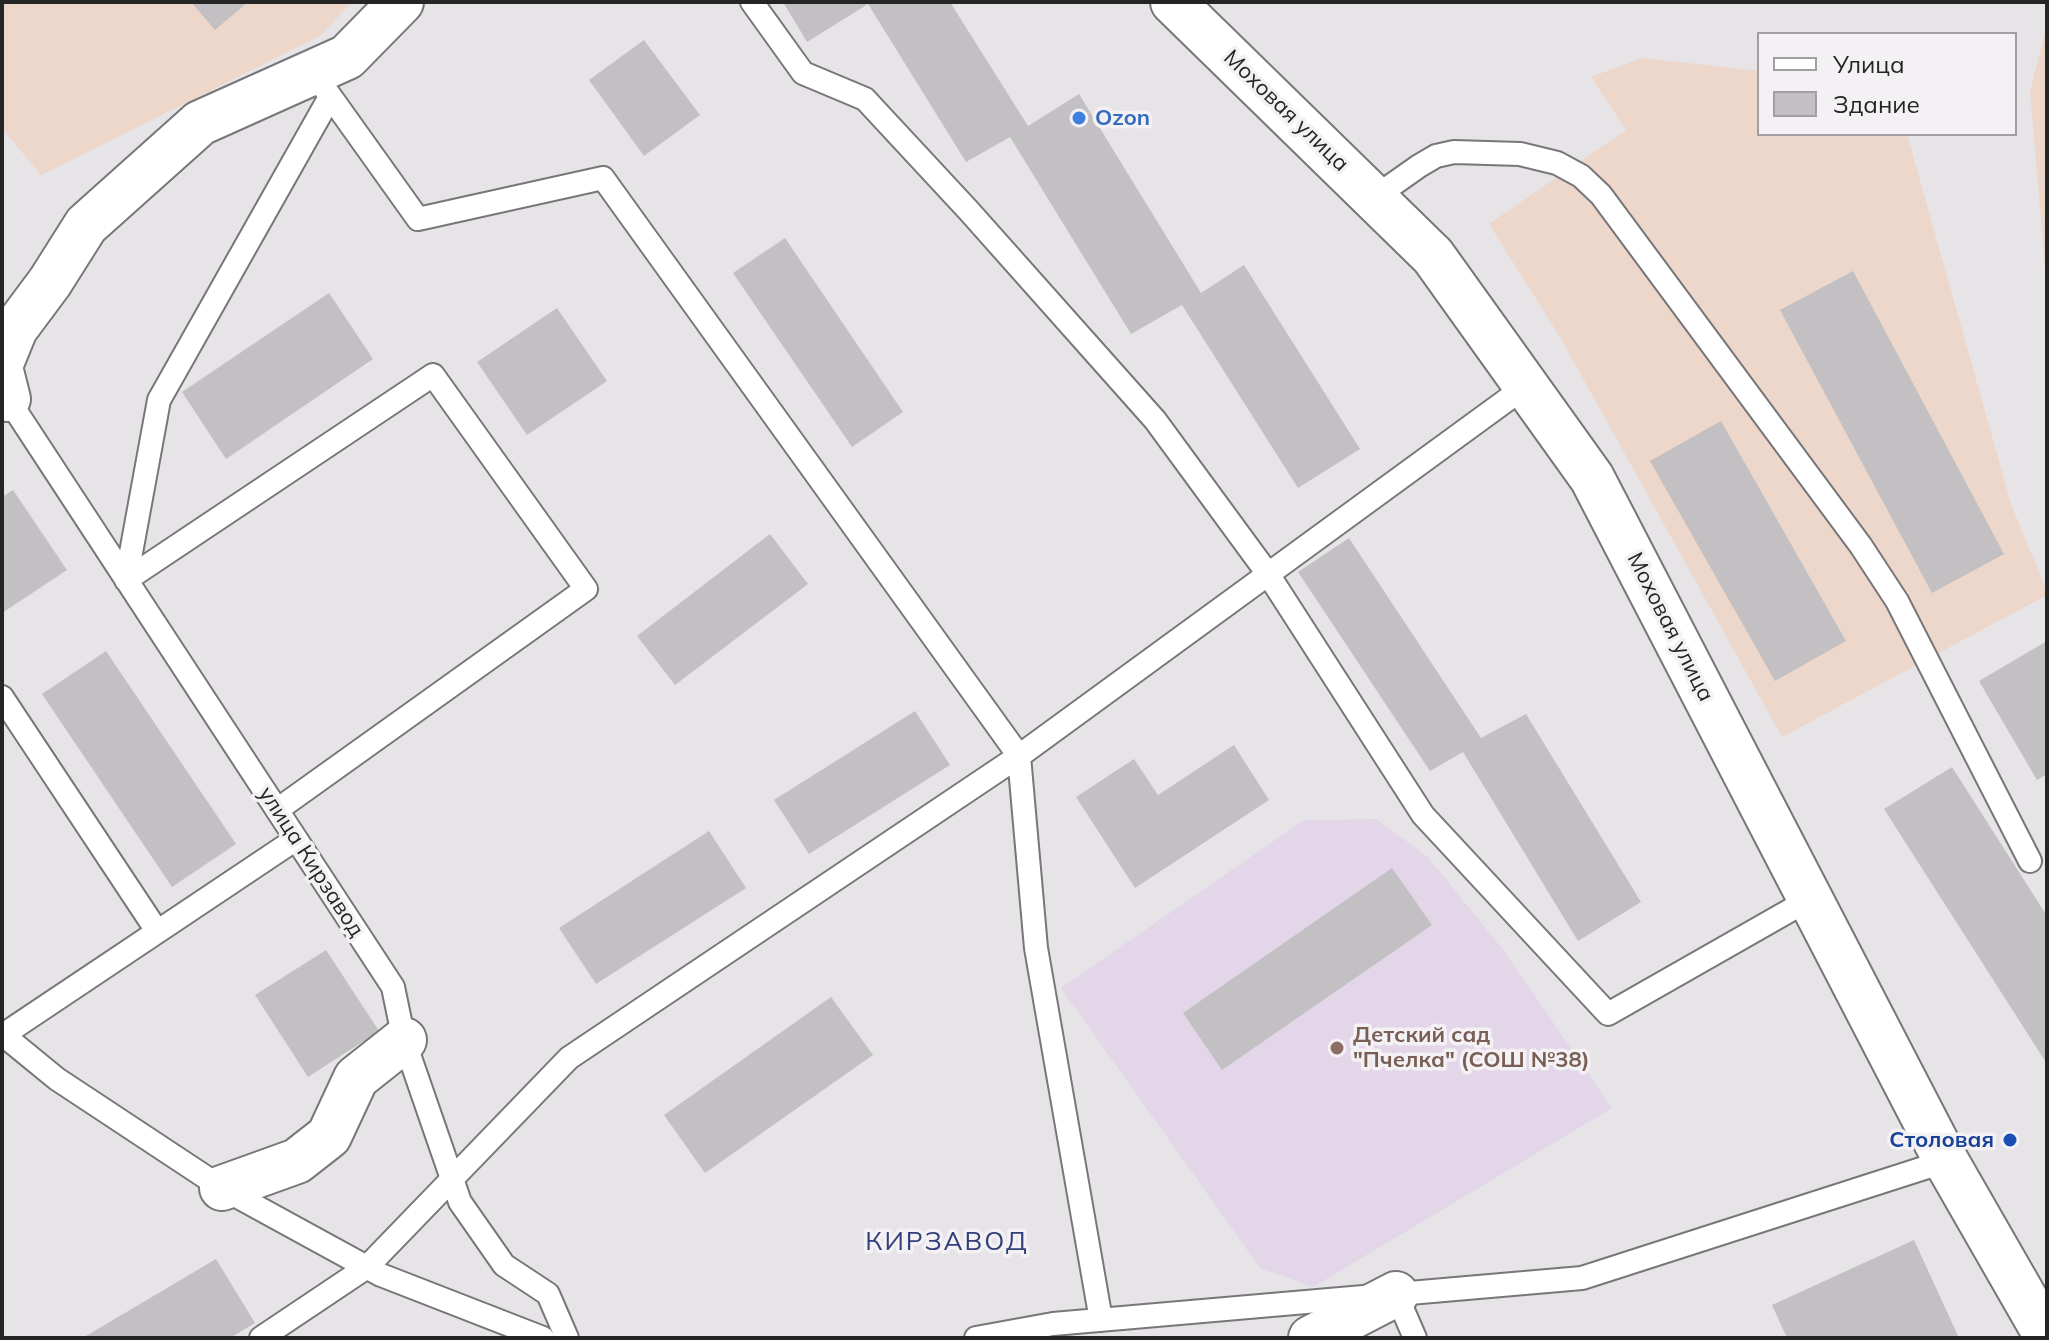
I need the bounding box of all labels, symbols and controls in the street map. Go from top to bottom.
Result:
legend [1757,32,2017,136]
street label: Моховая улица [1218,45,1354,177]
text: Улица [1833,49,1905,79]
text: Здание [1833,89,1920,119]
place label: Ozon [1095,105,1150,131]
marker: Ozon [1070,109,1088,127]
street label: Моховая улица [1621,548,1719,706]
street label: улица Кирзавод [253,782,369,942]
place label: Детский сад "Пчелка" (СОШ №38) [1353,1022,1590,1074]
marker: Детский сад "Пчелка" (СОШ №38) [1328,1039,1346,1057]
place label: Столовая [1889,1127,1994,1153]
marker: Столовая [2001,1131,2019,1149]
district label: КИРЗАВОД [865,1226,1029,1258]

